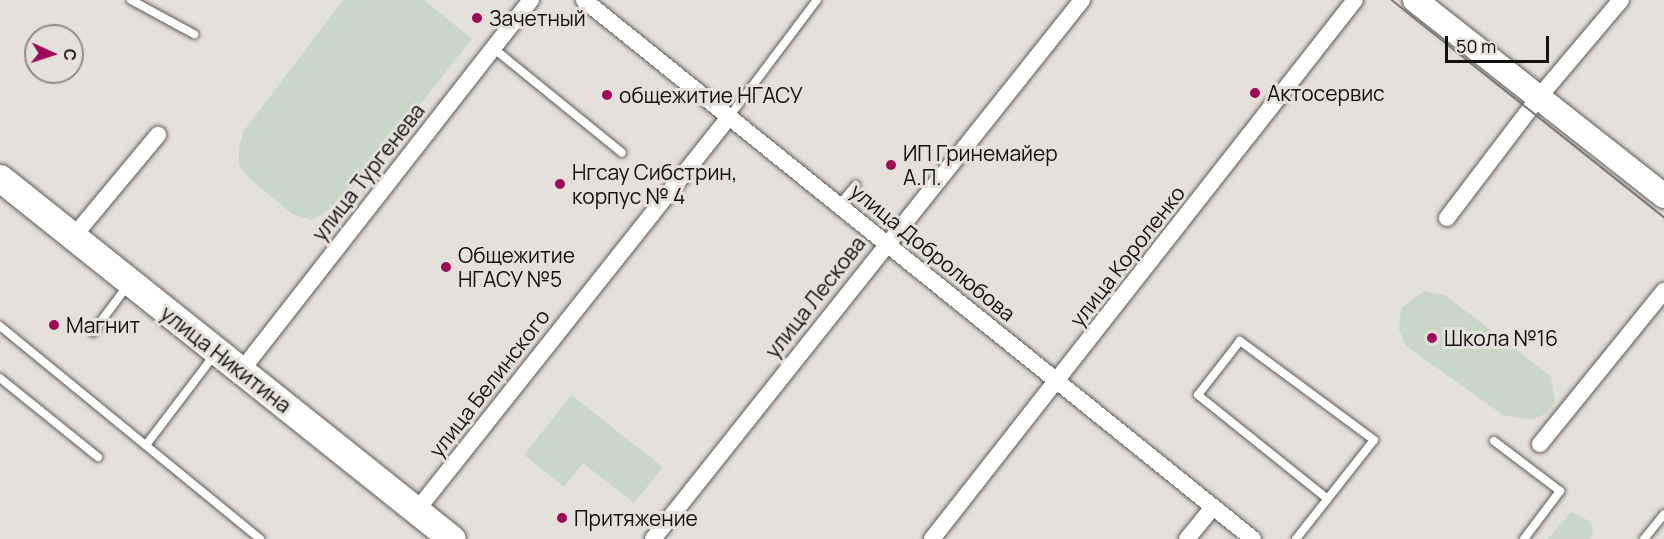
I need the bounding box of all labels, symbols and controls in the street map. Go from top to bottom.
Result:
place label: Зачетный [489,5,586,31]
marker: Зачетный [470,11,484,25]
north arrow [24,24,84,84]
scale bar [1448,24,1552,62]
text: 50 m [1456,34,1496,58]
text: С [59,48,81,61]
place label: Актосервис [1267,80,1385,106]
place label: общежитие НГАСУ [619,82,803,108]
marker: Актосервис [1248,86,1262,100]
marker: общежитие НГАСУ [600,88,614,102]
street label: улица Тургенева [306,98,430,246]
place label: ИП Гринемайер А.П. [903,140,1058,190]
marker: ИП Гринемайер А.П. [884,158,898,172]
place label: Нгсау Сибстрин, корпус № 4 [572,159,737,209]
marker: Нгсау Сибстрин, корпус № 4 [553,177,567,191]
street label: улица Добролюбова [845,178,1021,326]
street label: улица Короленко [1064,181,1190,331]
street label: улица Лескова [760,231,870,363]
place label: Общежитие НГАСУ №5 [458,242,575,292]
marker: Общежитие НГАСУ №5 [439,260,453,274]
street label: улица Никитина [156,300,296,418]
street label: улица Белинского [423,304,555,462]
place label: Магнит [66,312,140,338]
marker: Магнит [47,318,61,332]
place label: Школа №16 [1444,325,1558,351]
marker: Школа №16 [1425,331,1439,345]
place label: Притяжение [574,505,698,531]
marker: Притяжение [555,511,569,525]

